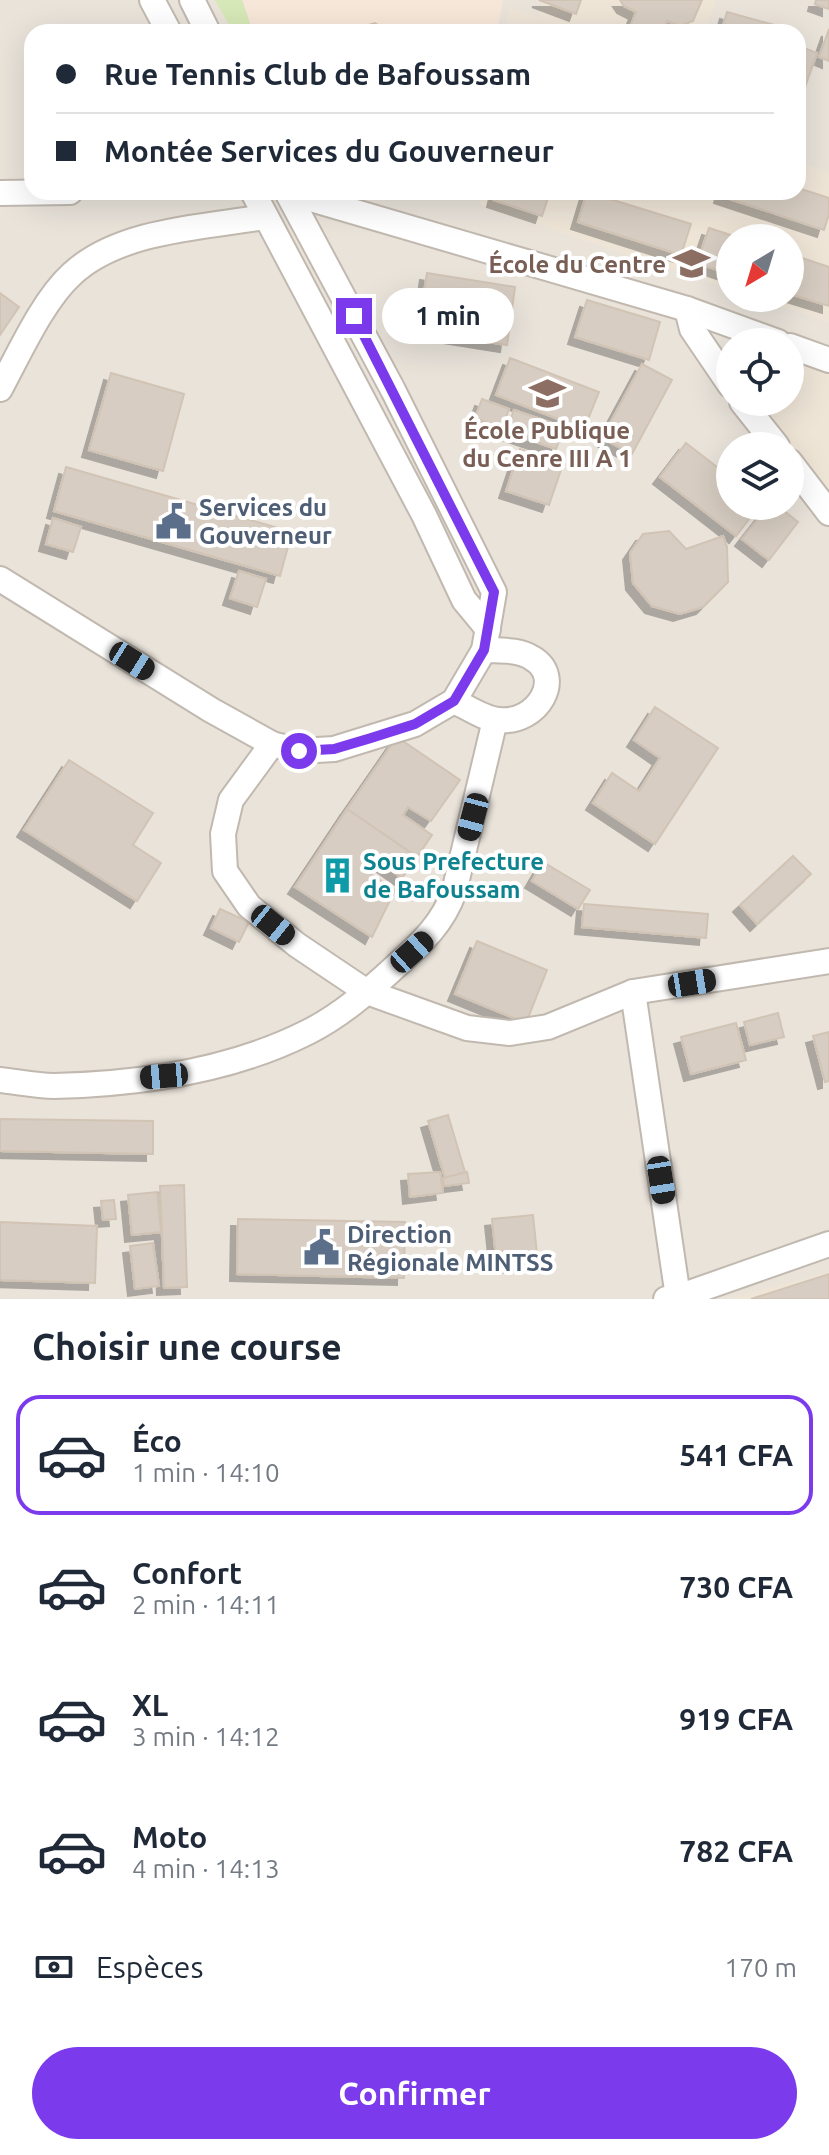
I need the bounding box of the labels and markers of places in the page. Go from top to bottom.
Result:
school or university icon: École du Centre [673,245,711,283]
place label: École du Centre [488,249,666,278]
school or university icon: École Publique du Cenre III A 1 [528,374,566,412]
place label: École Publique du Cenre III A 1 [462,415,632,472]
place label: Services du Gouverneur [199,494,332,549]
public building icon: Services du Gouverneur [154,502,192,540]
place label: Sous Prefecture de Bafoussam [363,848,544,903]
building icon: Sous Prefecture de Bafoussam [318,856,356,894]
place label: Direction Régionale MINTSS [347,1221,553,1276]
public building icon: Direction Régionale MINTSS [302,1229,340,1267]

